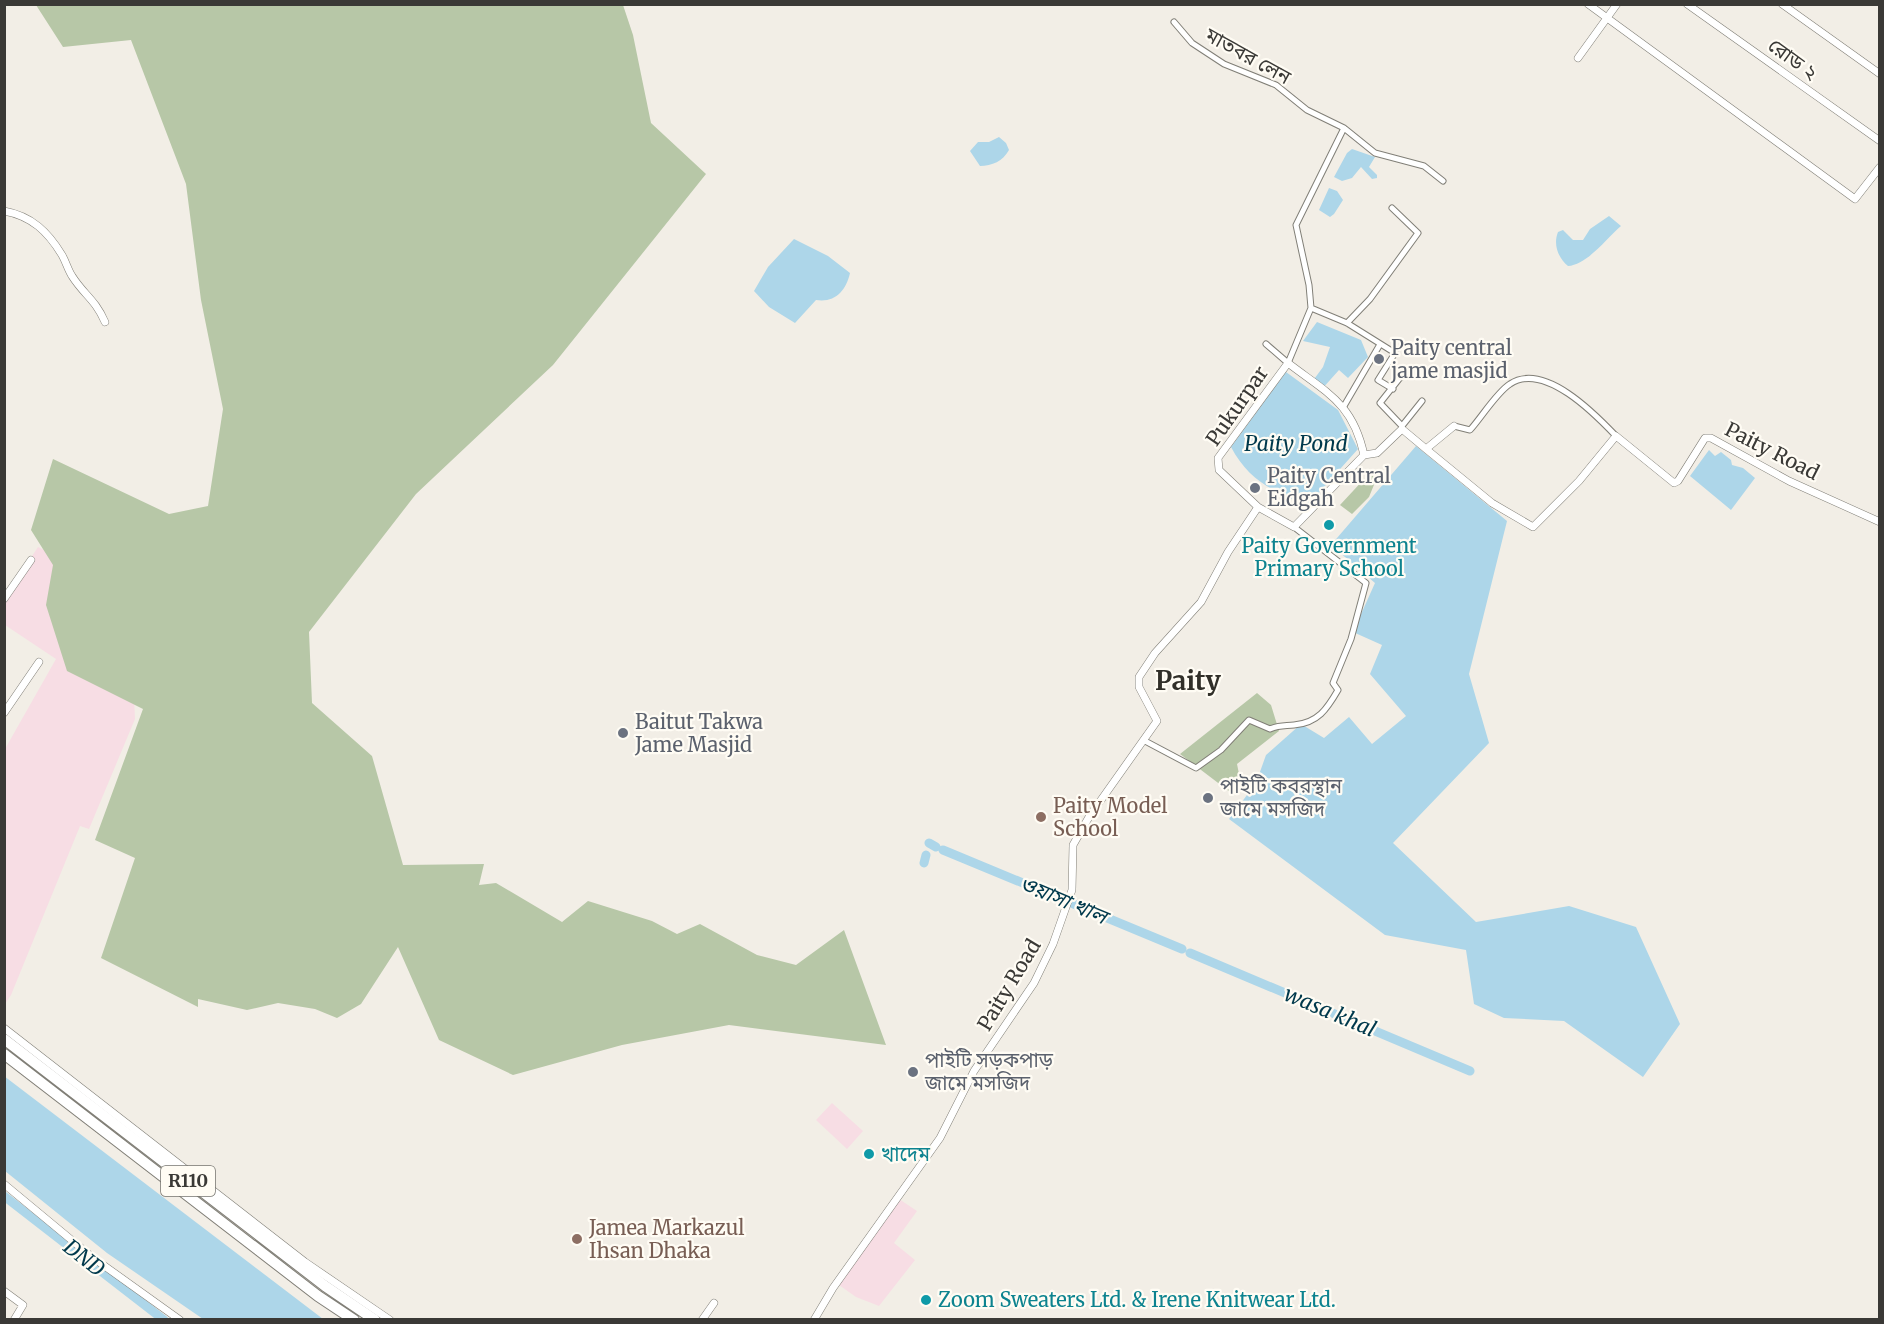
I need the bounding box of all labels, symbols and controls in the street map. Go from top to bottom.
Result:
street label: মাতবর লেন [1200,21,1296,90]
street label: রোড ২ [1764,32,1823,85]
place label: Paity central jame masjid [1390,335,1512,383]
marker: Paity central jame masjid [1372,352,1386,366]
street label: Pukurpar [1200,361,1273,450]
street label: Paity Road [1721,416,1824,485]
water label: Paity Pond [1244,430,1348,457]
place label: Paity Central Eidgah [1267,463,1391,511]
marker: Paity Central Eidgah [1248,481,1262,495]
marker: Paity Government Primary School [1322,518,1336,532]
place label: Paity Government Primary School [1241,533,1417,581]
district label: Paity [1155,664,1222,697]
place label: Baitut Takwa Jame Masjid [634,709,763,757]
marker: Baitut Takwa Jame Masjid [616,726,630,740]
place label: পাইটি কবরস্থান জামে মসজিদ [1219,773,1343,821]
marker: পাইটি কবরস্থান জামে মসজিদ [1201,791,1215,805]
place label: Paity Model School [1053,793,1167,841]
marker: Paity Model School [1034,810,1048,824]
water label: ওয়াসা খাল [1015,869,1114,931]
street label: Paity Road [971,934,1046,1035]
water label: wasa khal [1280,980,1380,1043]
place label: পাইটি সড়কপাড় জামে মসজিদ [924,1047,1054,1095]
marker: পাইটি সড়কপাড় জামে মসজিদ [906,1065,920,1079]
place label: খাদেম [881,1141,931,1166]
marker: খাদেম [862,1147,876,1161]
road number: R110 [161,1166,215,1196]
place label: Jamea Markazul Ihsan Dhaka [588,1215,744,1263]
marker: Jamea Markazul Ihsan Dhaka [570,1232,584,1246]
water label: DND [58,1233,110,1282]
place label: Zoom Sweaters Ltd. & Irene Knitwear Ltd. [938,1287,1336,1312]
marker: Zoom Sweaters Ltd. & Irene Knitwear Ltd. [919,1293,933,1307]

